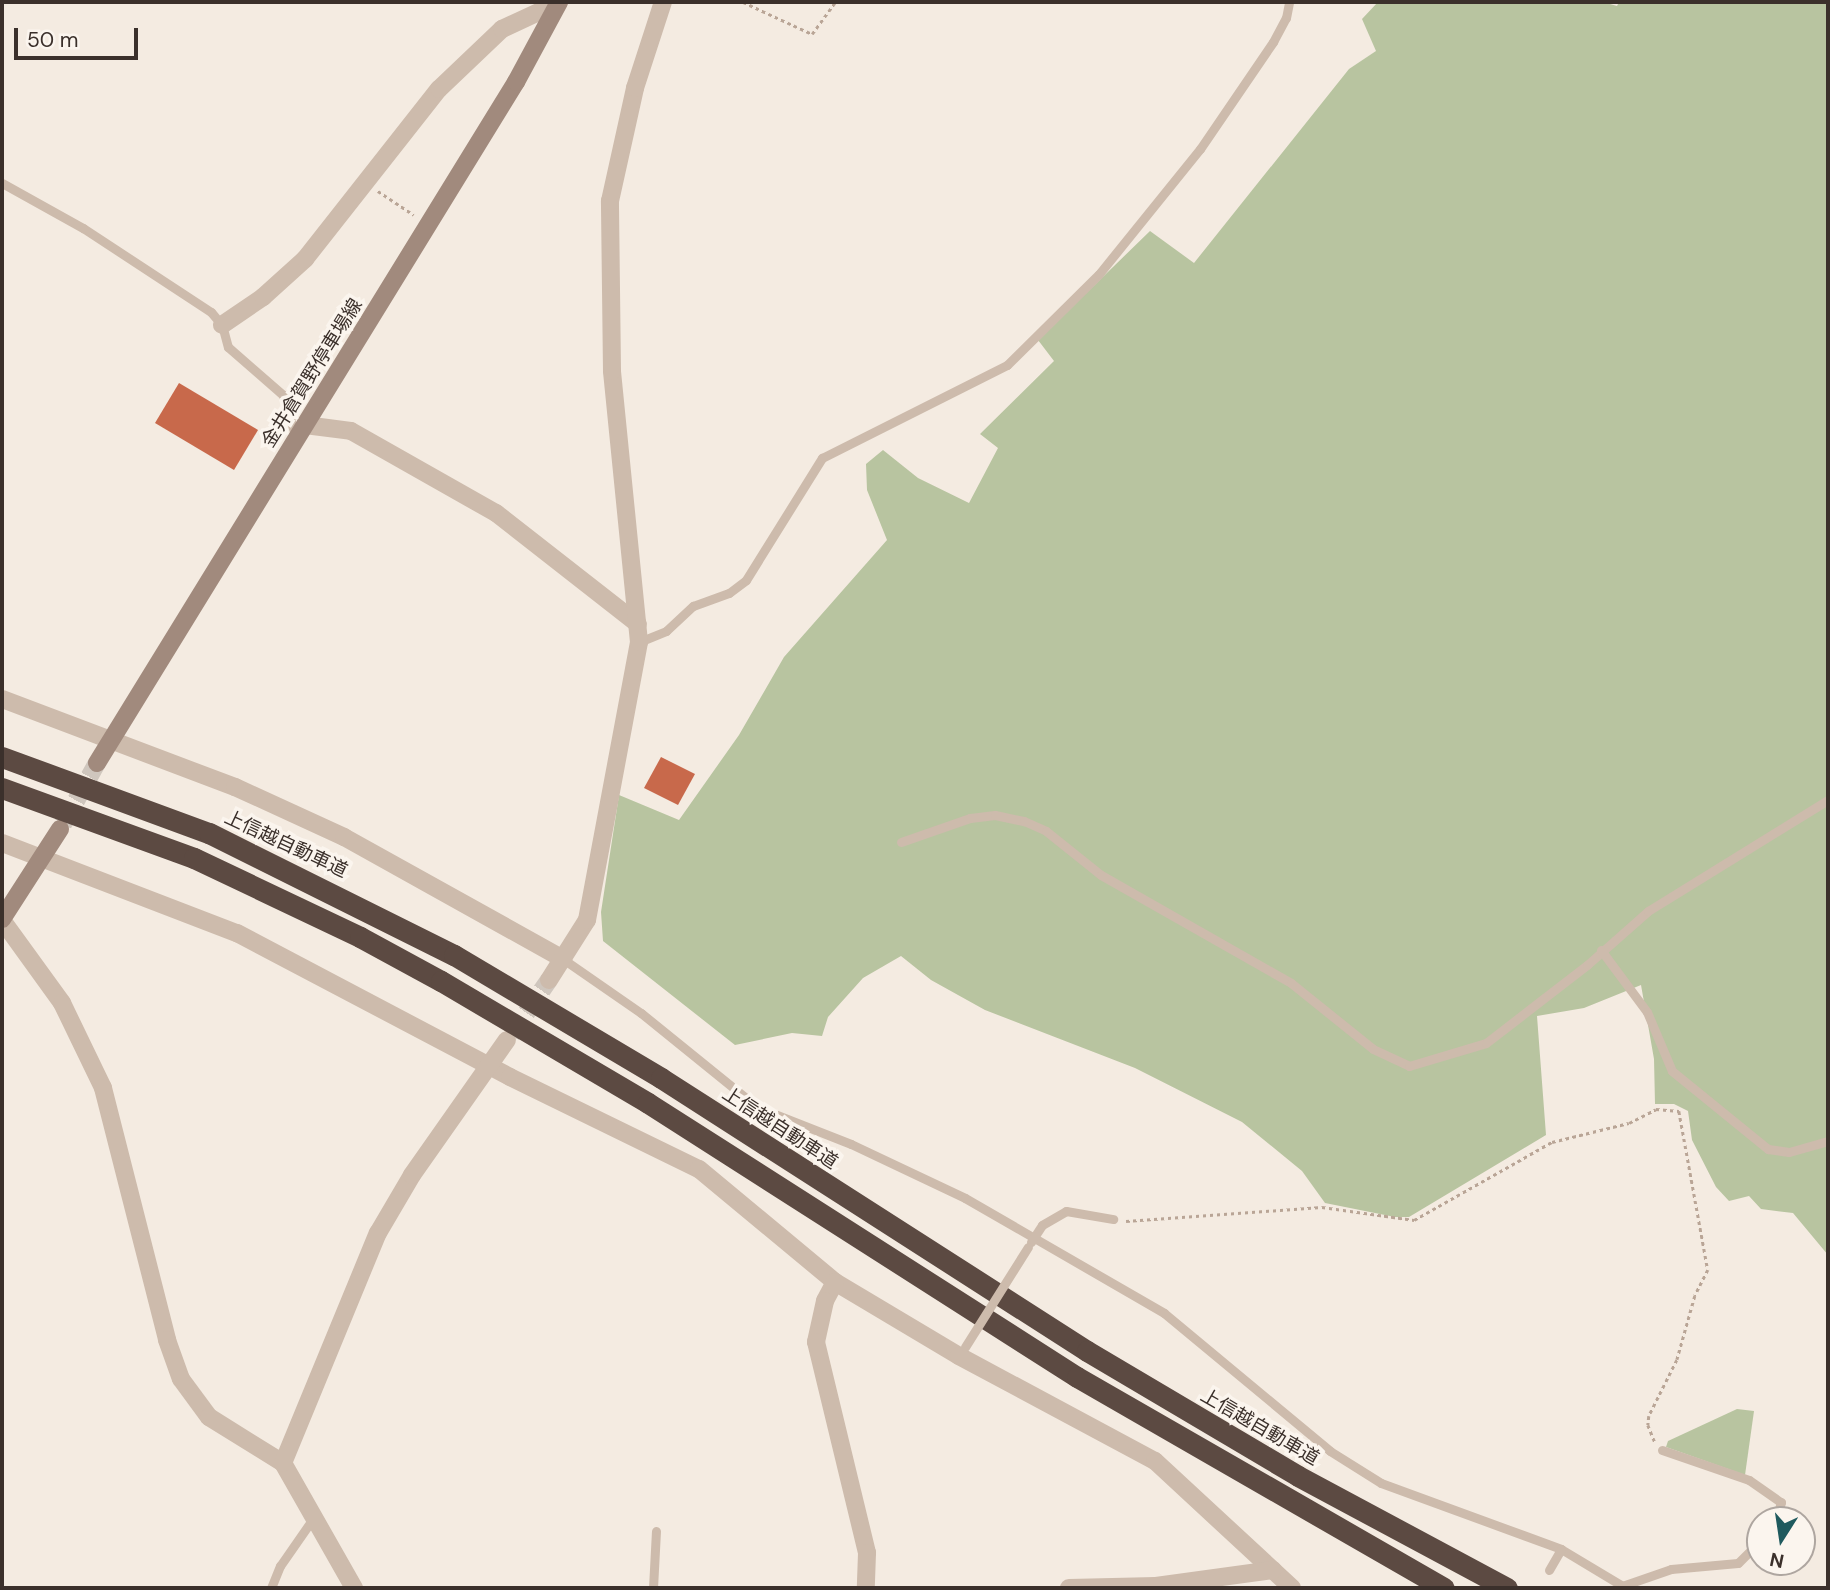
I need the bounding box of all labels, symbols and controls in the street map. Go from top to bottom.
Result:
scale bar [18,14,142,58]
text: 50 m [27,26,78,54]
street label: 金井倉賀野停車場線 [257,294,367,452]
street label: 上信越自動車道 [221,806,351,882]
street label: 上信越自動車道 [718,1082,842,1174]
street label: 上信越自動車道 [1197,1384,1323,1470]
north arrow [1746,1506,1816,1576]
text: N [1768,1546,1786,1574]

